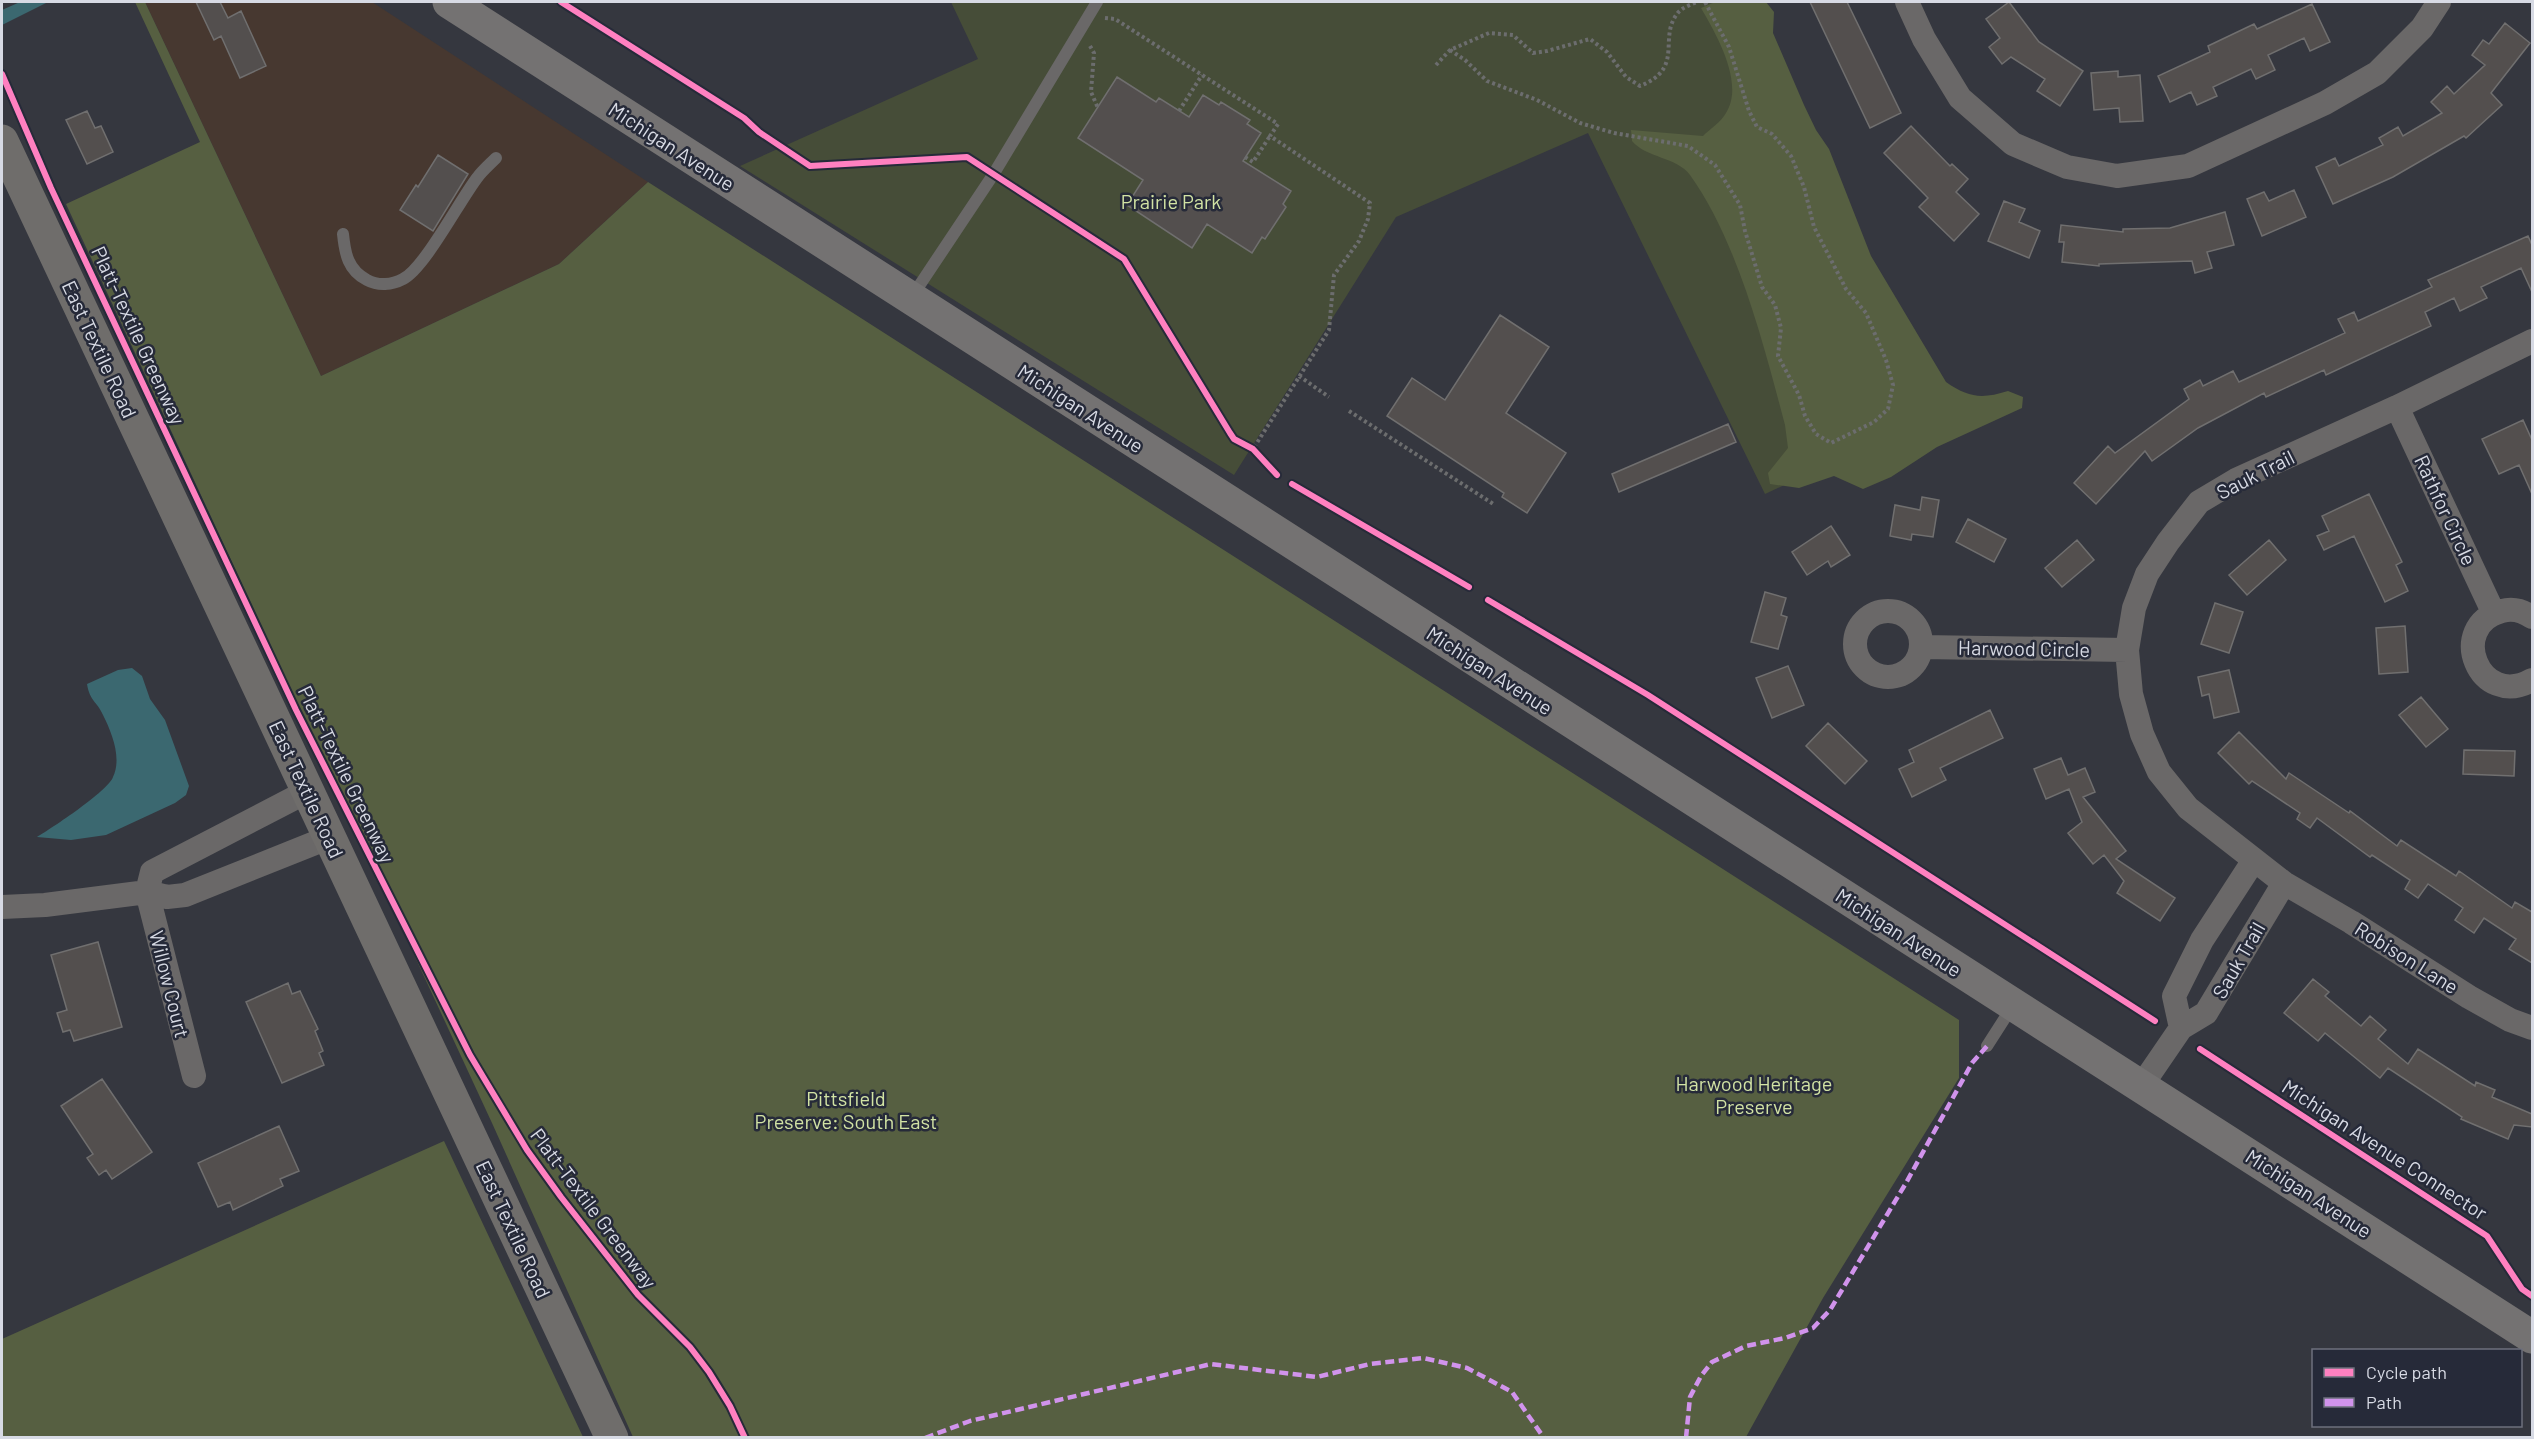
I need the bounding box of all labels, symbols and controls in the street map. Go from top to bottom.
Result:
street label: Michigan Avenue [605,96,739,196]
park label: Prairie Park [1121,189,1221,213]
street label: Platt-Textile Greenway [87,242,191,428]
street label: East Textile Road [58,276,142,422]
street label: Michigan Avenue [1014,358,1148,458]
street label: Sauk Trail [2212,444,2298,504]
street label: Rathfor Circle [2410,451,2482,569]
street label: Michigan Avenue [1423,620,1557,720]
street label: Harwood Circle [1958,635,2090,661]
street label: Platt-Textile Greenway [294,682,400,866]
street label: East Textile Road [265,716,349,862]
street label: Michigan Avenue [1832,882,1966,982]
street label: Robison Lane [2351,916,2463,998]
street label: Sauk Trail [2207,918,2269,1002]
street label: Willow Court [145,928,195,1040]
park label: Harwood Heritage Preserve [1676,1071,1832,1118]
street label: Michigan Avenue Connector [2278,1074,2492,1224]
park label: Pittsfield Preserve: South East [755,1086,937,1133]
street label: Platt-Textile Greenway [526,1123,662,1293]
street label: Michigan Avenue [2242,1143,2376,1243]
street label: East Textile Road [472,1156,556,1302]
legend [2312,1349,2522,1427]
text: Cycle path [2366,1361,2447,1383]
text: Path [2366,1391,2402,1413]

